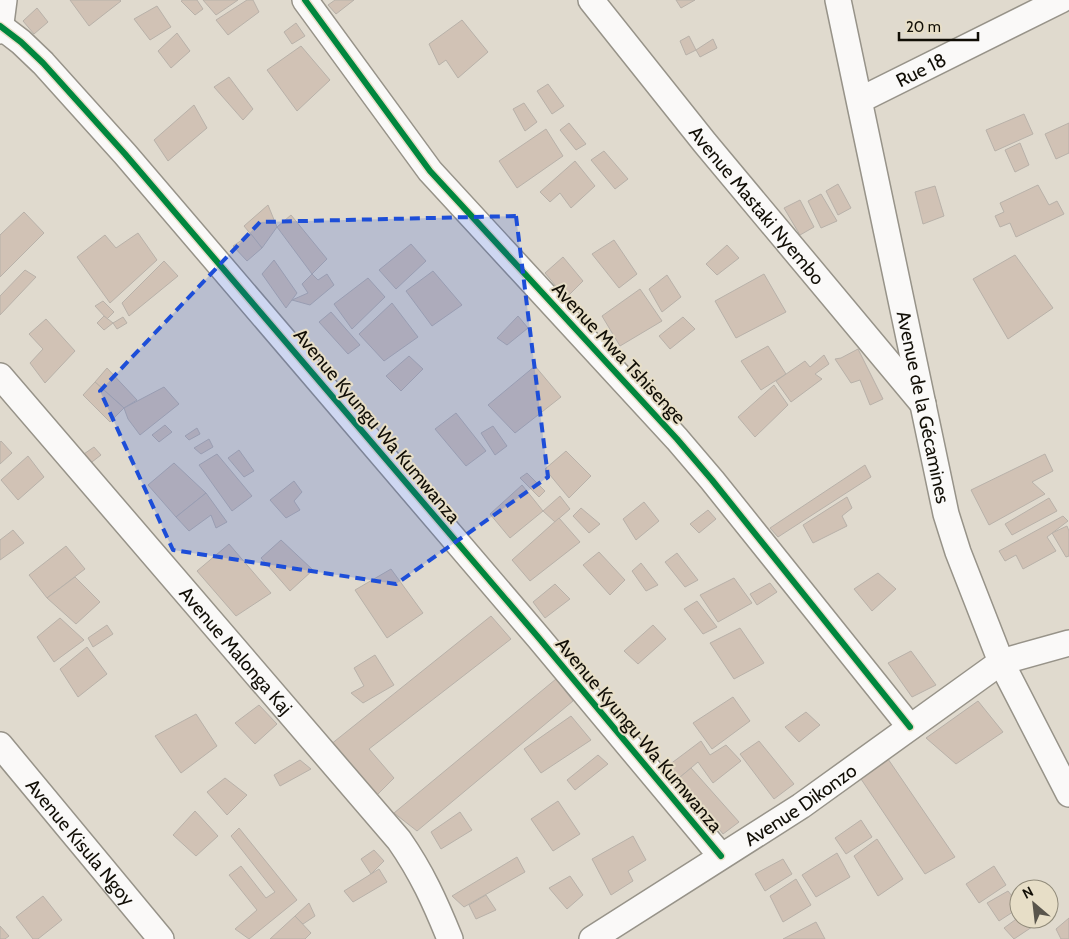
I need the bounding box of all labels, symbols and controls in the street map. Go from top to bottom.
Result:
scale bar [899,10,978,42]
text: 20 m [906,18,941,36]
street label: Rue 18 [892,48,950,92]
street label: Avenue Mastaki Nyembo [684,121,830,289]
street label: Avenue Mwa Tshisenge [547,277,691,429]
street label: Avenue de la Gécamines [892,309,955,506]
street label: Avenue Kyungu Wa Kumwanza [289,324,465,528]
street label: Avenue Malonga Kaj [175,582,297,719]
street label: Avenue Kyungu Wa Kumwanza [551,633,727,837]
street label: Avenue Dikonzo [740,758,861,851]
street label: Avenue Kisula Ngoy [21,774,140,910]
north arrow [1009,879,1059,929]
text: N [1019,882,1036,903]

